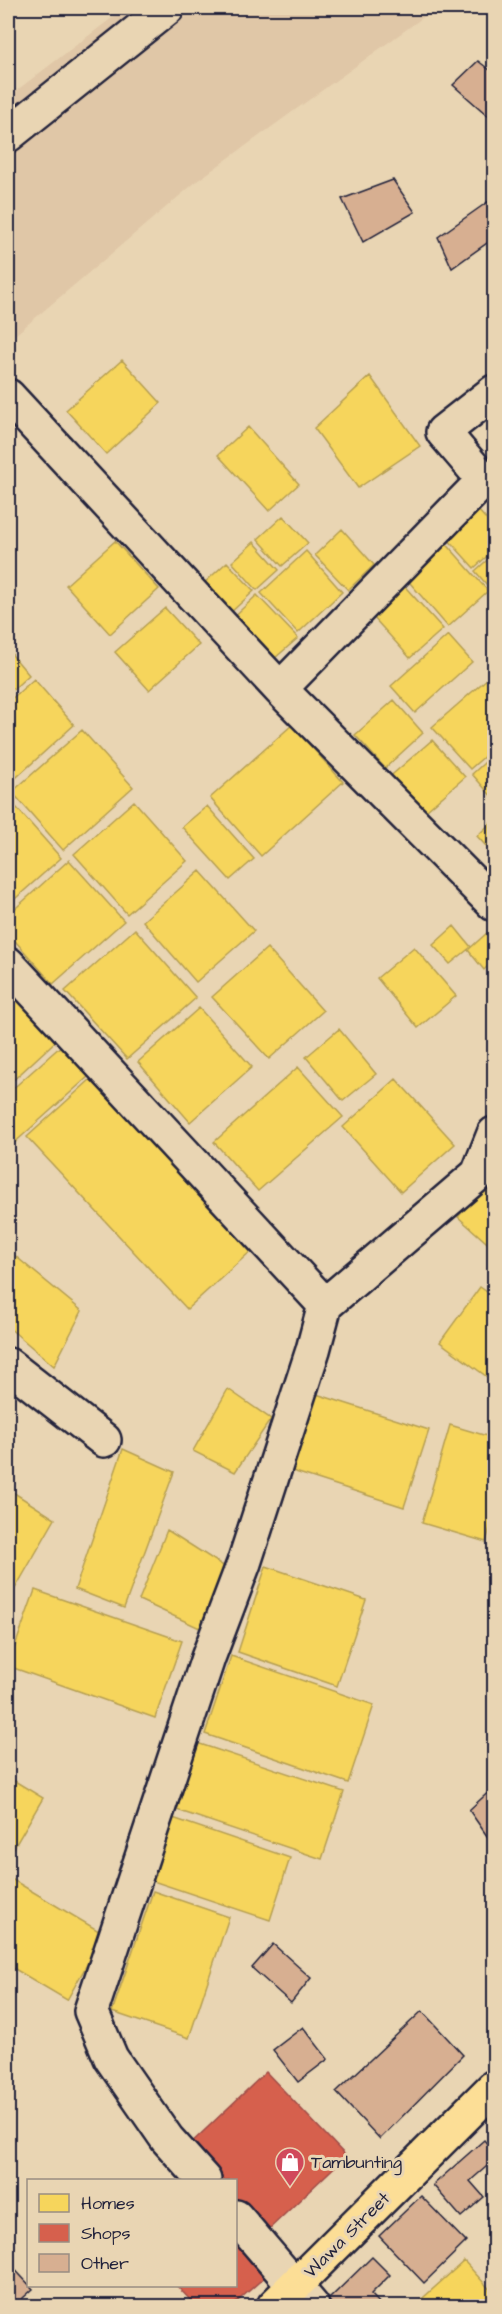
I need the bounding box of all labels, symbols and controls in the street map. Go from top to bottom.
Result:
shop icon: Tambunting [274,2146,306,2188]
place label: Tambunting [311,2150,402,2176]
legend [27,2179,237,2287]
street label: Wawa Street [298,2186,396,2284]
text: Homes [81,2191,135,2216]
text: Shops [81,2221,131,2246]
text: Other [81,2251,129,2276]

